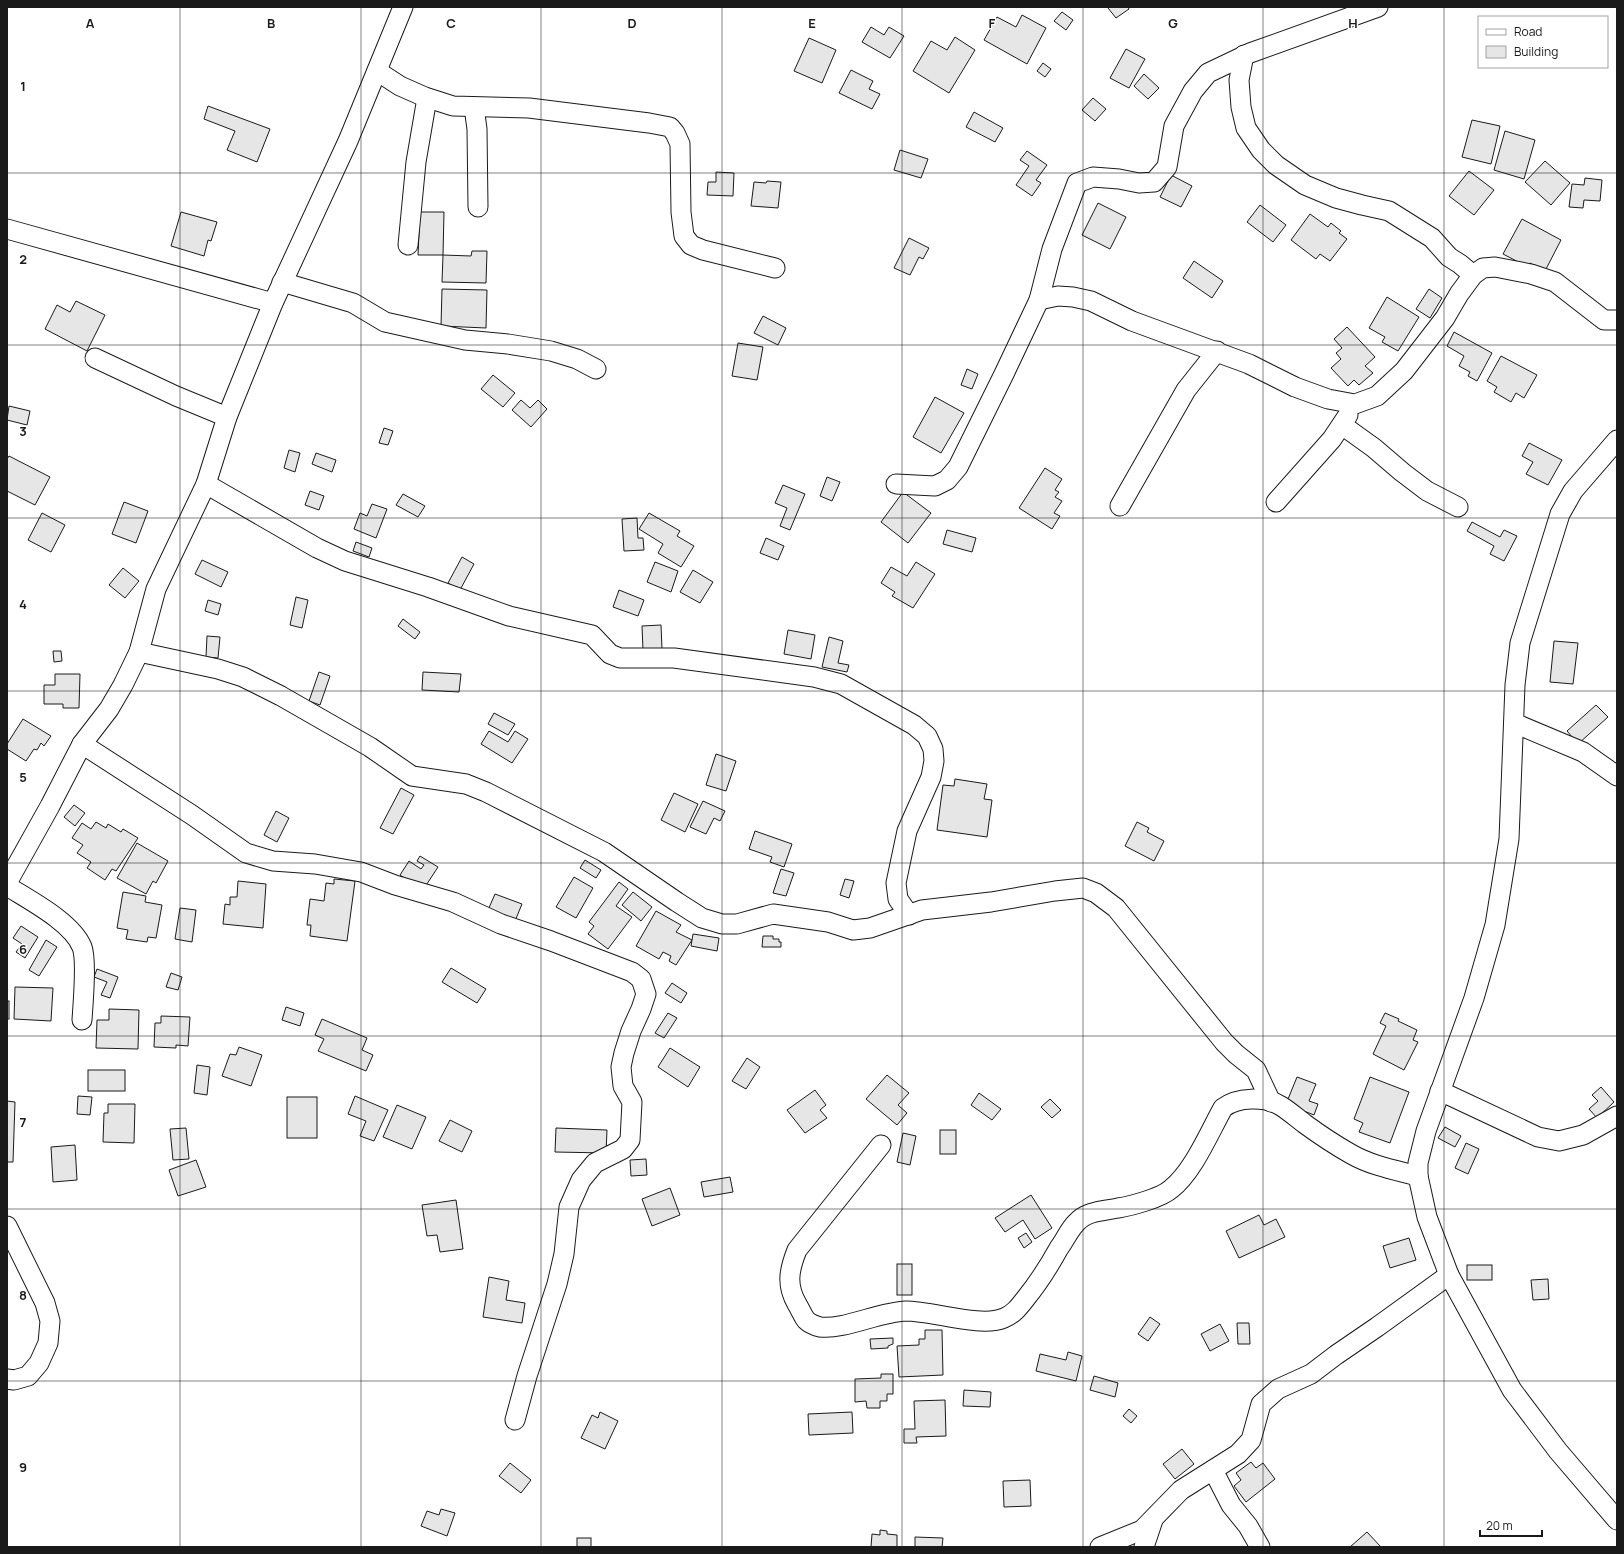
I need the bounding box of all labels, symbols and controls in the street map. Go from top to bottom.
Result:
text: A [86,14,95,32]
text: B [267,14,275,32]
text: C [446,14,456,32]
text: D [627,14,637,32]
text: E [808,14,816,32]
text: F [989,14,996,32]
text: G [1168,14,1178,32]
text: H [1348,14,1358,32]
legend [1478,16,1608,68]
text: Road [1514,23,1542,40]
text: Building [1514,43,1558,60]
text: 1 [20,77,26,95]
text: 2 [19,250,27,268]
text: 3 [19,422,27,440]
text: 4 [19,595,27,613]
text: 5 [19,768,27,786]
text: 6 [19,940,27,958]
text: 7 [20,1113,27,1131]
text: 8 [19,1286,27,1304]
text: 9 [19,1458,27,1476]
scale bar [1480,1512,1542,1538]
text: 20 m [1486,1517,1513,1534]

